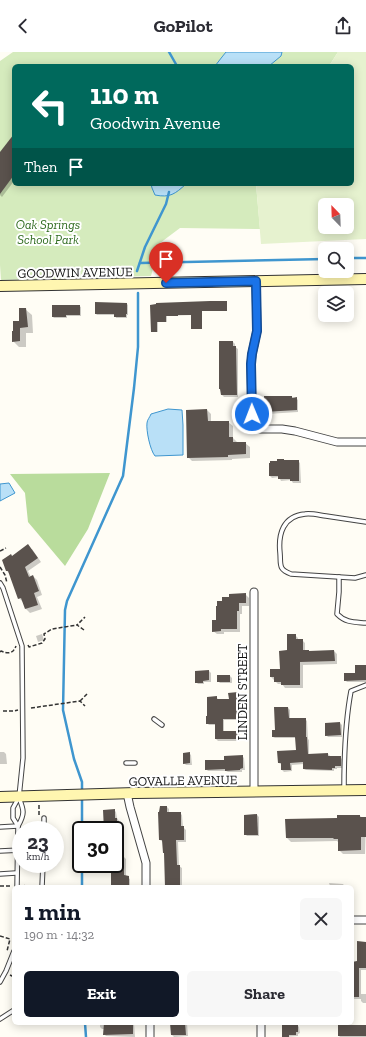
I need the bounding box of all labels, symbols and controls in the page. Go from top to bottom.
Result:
icon: back [12,15,34,37]
text: GoPilot [153,15,213,37]
icon: share [332,15,354,37]
text: 110 m [90,78,159,111]
icon: left [24,80,76,132]
text: Goodwin Avenue [90,112,220,134]
icon: arrive [65,156,87,178]
text: Then [24,158,57,176]
north arrow [318,198,354,234]
map controls [318,198,354,322]
park label: Oak Springs School Park [16,217,80,247]
pin [149,242,183,283]
button: search [318,242,354,278]
icon: arrive [155,248,177,270]
street label: GOODWIN AVENUE [17,264,133,281]
button: layers [318,286,354,322]
position arrow [231,393,273,435]
street label: LINDEN STREET [235,644,250,740]
street label: GOVALLE AVENUE [129,772,238,789]
speed limit sign: 30 [72,821,124,873]
text: 23 [27,830,49,854]
text: km/h [27,851,49,863]
text: 1 min [24,897,81,926]
button: close [300,898,342,940]
text: 190 m · 14:32 [24,927,94,942]
button: Exit [24,971,179,1017]
button: Share [187,971,342,1017]

